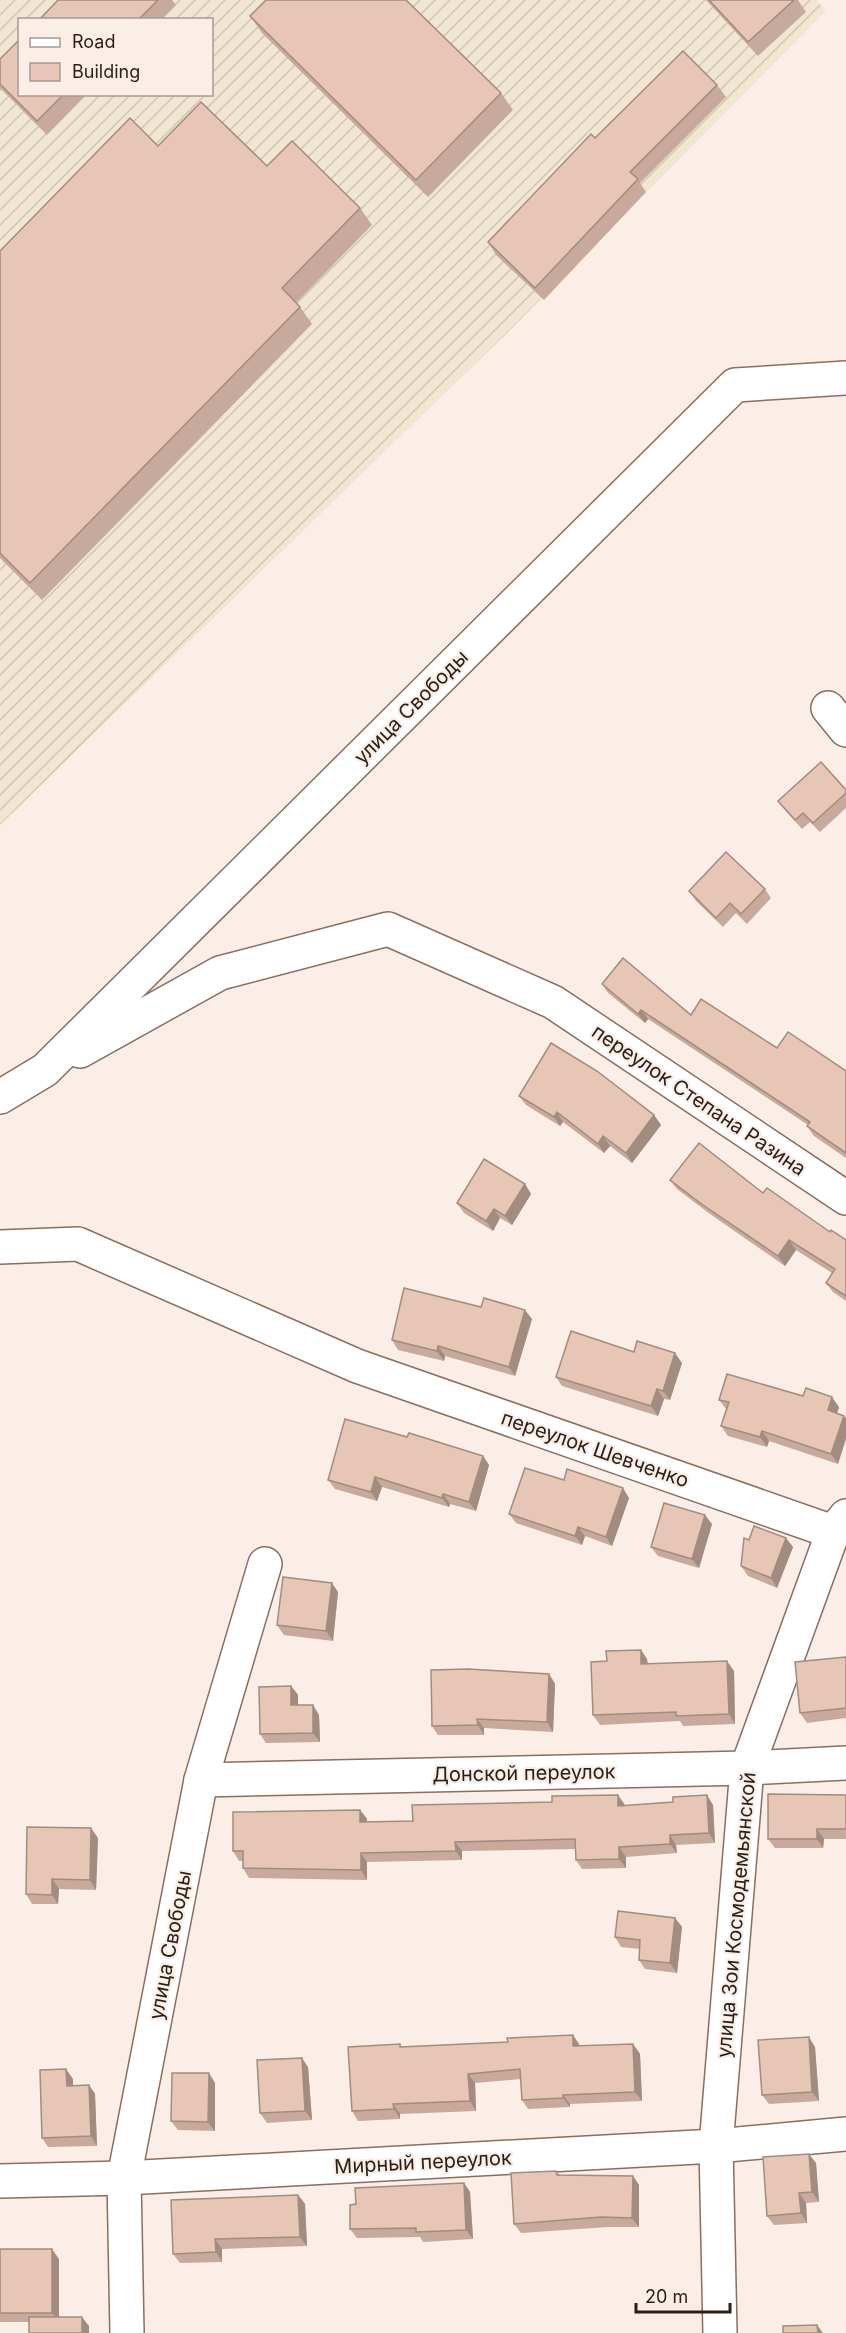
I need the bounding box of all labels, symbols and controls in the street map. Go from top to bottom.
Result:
legend [18,18,213,96]
text: Road [72,31,115,52]
text: Building [72,61,140,82]
street label: улица Свободы [349,645,473,769]
street label: переулок Степана Разина [587,1019,811,1181]
street label: переулок Шевченко [498,1406,692,1492]
street label: Донской переулок [432,1759,616,1787]
street label: улица Зои Космодемьянской [712,1771,760,2059]
street label: улица Свободы [144,1868,196,2022]
street label: Мирный переулок [334,2145,513,2179]
scale bar [636,2276,730,2314]
text: 20 m [645,2286,688,2307]

